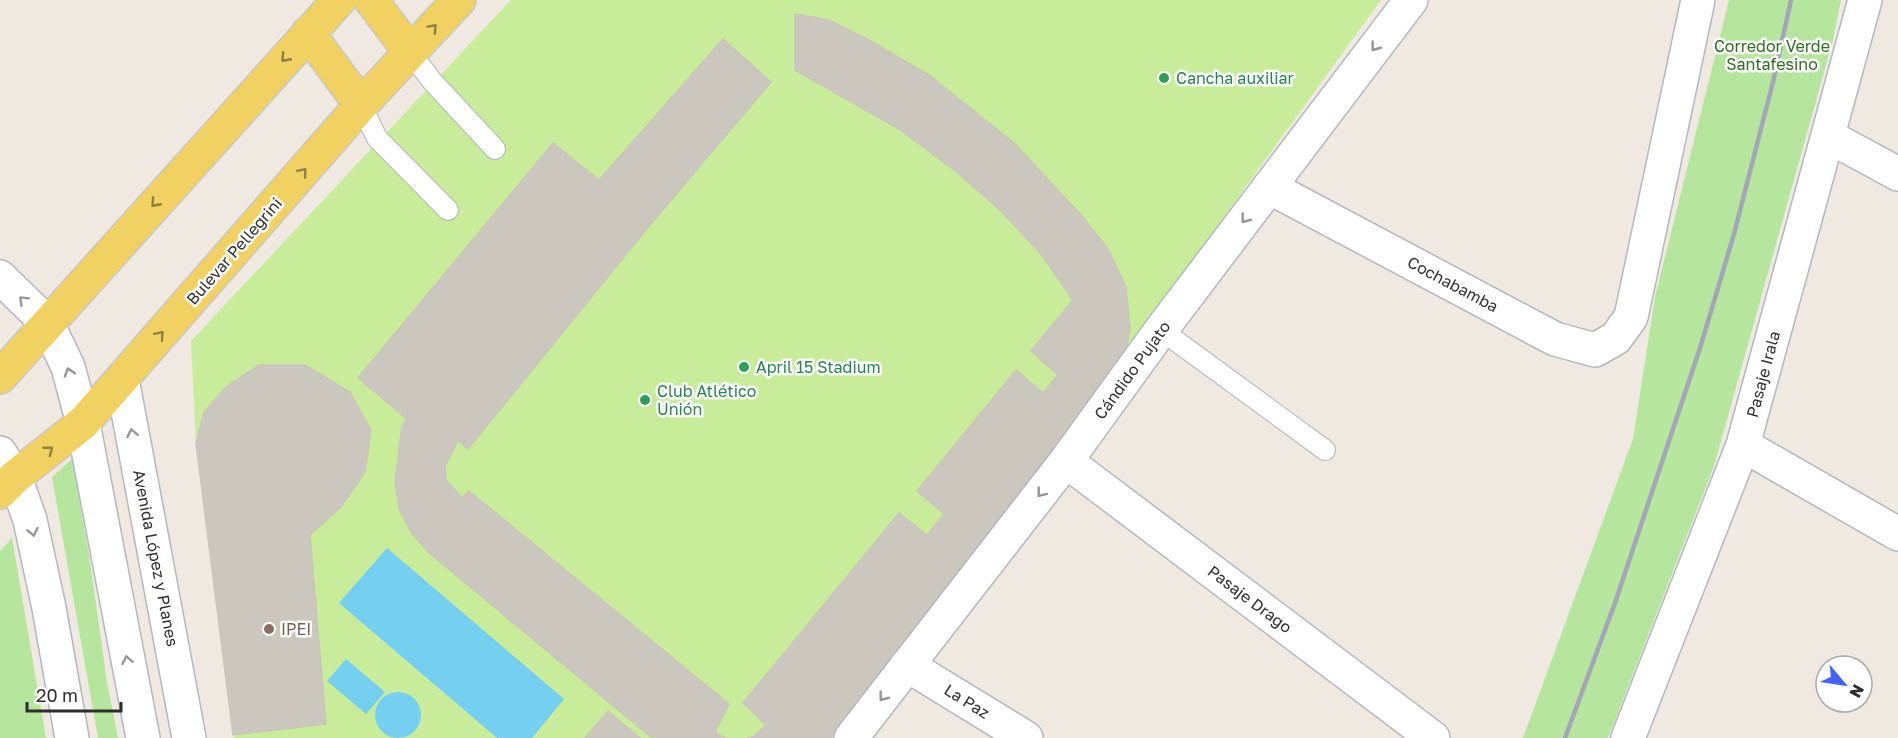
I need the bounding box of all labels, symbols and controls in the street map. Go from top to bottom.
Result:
one-way arrow [426,24,437,34]
park label: Corredor Verde Santafesino [1714,36,1830,74]
one-way arrow [1372,40,1383,51]
one-way arrow [281,51,292,62]
place label: Cancha auxiliar [1176,68,1294,88]
marker: Cancha auxiliar [1157,71,1171,85]
one-way arrow [295,168,306,179]
street label: Bulevar Pellegrini [182,193,286,309]
one-way arrow [151,196,162,207]
one-way arrow [1241,212,1252,223]
street label: Cochabamba [1404,252,1502,316]
one-way arrow [20,297,31,308]
street label: Cándido Pujato [1090,317,1174,423]
street label: Pasaje Irala [1742,329,1784,419]
one-way arrow [153,331,164,342]
place label: April 15 Stadium [756,357,881,377]
marker: April 15 Stadium [737,360,751,374]
one-way arrow [64,367,77,378]
place label: Club Atlético Unión [657,381,756,419]
marker: Club Atlético Unión [638,393,652,407]
one-way arrow [126,428,139,438]
one-way arrow [42,446,53,457]
street label: Avenida López y Planes [129,468,183,648]
one-way arrow [1037,486,1048,497]
one-way arrow [26,527,39,537]
street label: Pasaje Drago [1204,561,1296,637]
place label: IPEI [281,619,311,639]
marker: IPEI [262,622,276,636]
north arrow [1814,654,1874,714]
one-way arrow [121,655,134,665]
scale bar [27,675,122,713]
street label: La Paz [941,679,993,723]
text: N [1845,681,1869,701]
text: 20 m [36,684,78,706]
one-way arrow [879,690,890,701]

